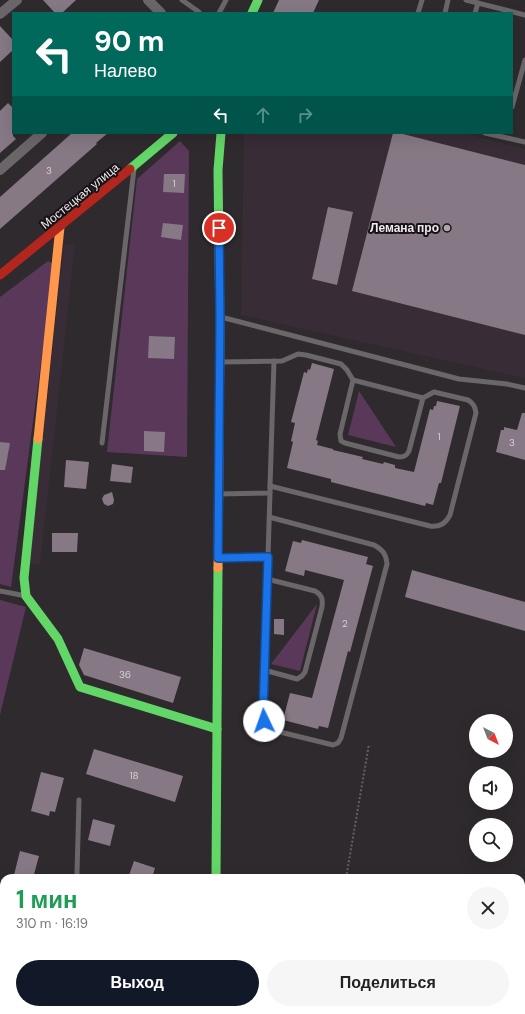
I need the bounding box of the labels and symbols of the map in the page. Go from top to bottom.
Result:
street label: Мостецкая улица [37,159,123,233]
house number: 3 [46,164,52,177]
house number: 1 [172,177,176,190]
pin [202,211,236,245]
place label: Лемана про [370,220,439,236]
marker: Лемана про [442,223,452,233]
house number: 1 [437,430,441,443]
house number: 3 [509,436,515,449]
house number: 2 [342,617,348,630]
house number: 36 [119,668,131,681]
position arrow [243,700,285,742]
north arrow [469,714,513,758]
house number: 18 [129,769,139,782]

